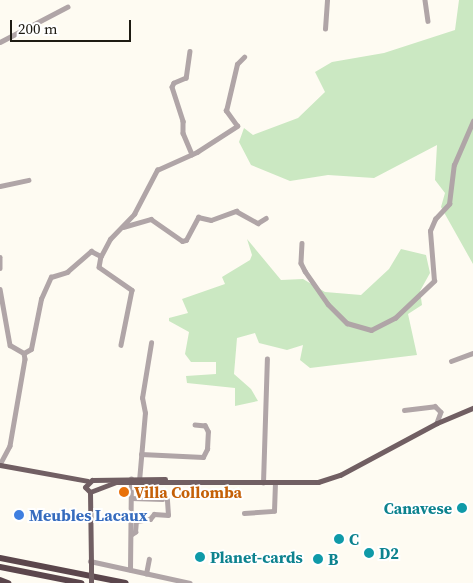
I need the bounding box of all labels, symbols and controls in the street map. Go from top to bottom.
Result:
scale bar [12,10,134,42]
text: 200 m [18,18,58,39]
place label: Villa Collomba [134,482,242,502]
marker: Villa Collomba [118,486,130,498]
place label: Canavese [384,498,452,518]
marker: Canavese [456,502,468,514]
place label: Meubles Lacaux [29,505,148,525]
marker: Meubles Lacaux [13,509,25,521]
place label: C [349,529,359,549]
marker: C [333,533,345,545]
place label: D2 [379,543,399,563]
place label: Planet-cards [210,547,303,567]
marker: D2 [363,547,375,559]
place label: B [328,549,338,569]
marker: Planet-cards [194,551,206,563]
marker: B [312,553,324,565]

